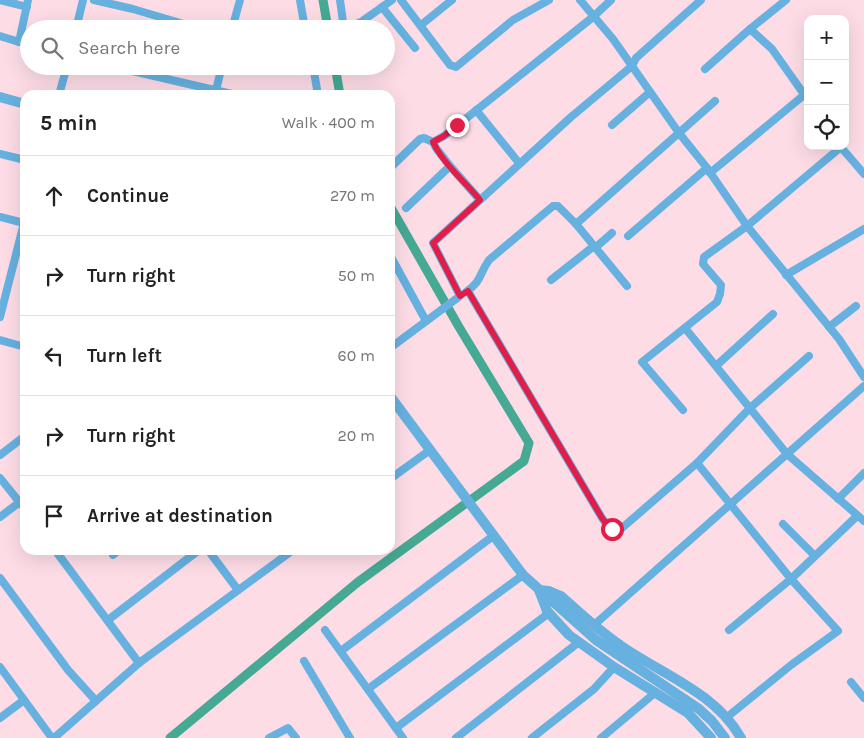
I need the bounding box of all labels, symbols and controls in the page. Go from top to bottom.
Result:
map controls [804,15,849,150]
button: + [804,15,849,60]
search box [20,20,395,75]
icon: search [38,34,66,62]
text: Search here [78,37,180,59]
button: − [804,60,849,105]
button: locate [804,105,849,150]
text: 5 min [40,111,97,135]
text: Walk · 400 m [282,113,375,132]
route end [446,114,469,137]
icon: ahead [40,182,68,210]
text: Continue [87,185,169,207]
text: 270 m [330,186,375,205]
icon: right [40,262,68,290]
text: Turn right [87,265,176,287]
text: 50 m [338,266,375,285]
icon: left [40,342,68,370]
text: Turn left [87,345,162,367]
text: 60 m [338,346,375,365]
icon: right [40,422,68,450]
text: Turn right [87,425,176,447]
text: 20 m [337,426,375,445]
icon: arrive [40,502,68,530]
text: Arrive at destination [87,505,273,527]
route start [601,518,624,541]

